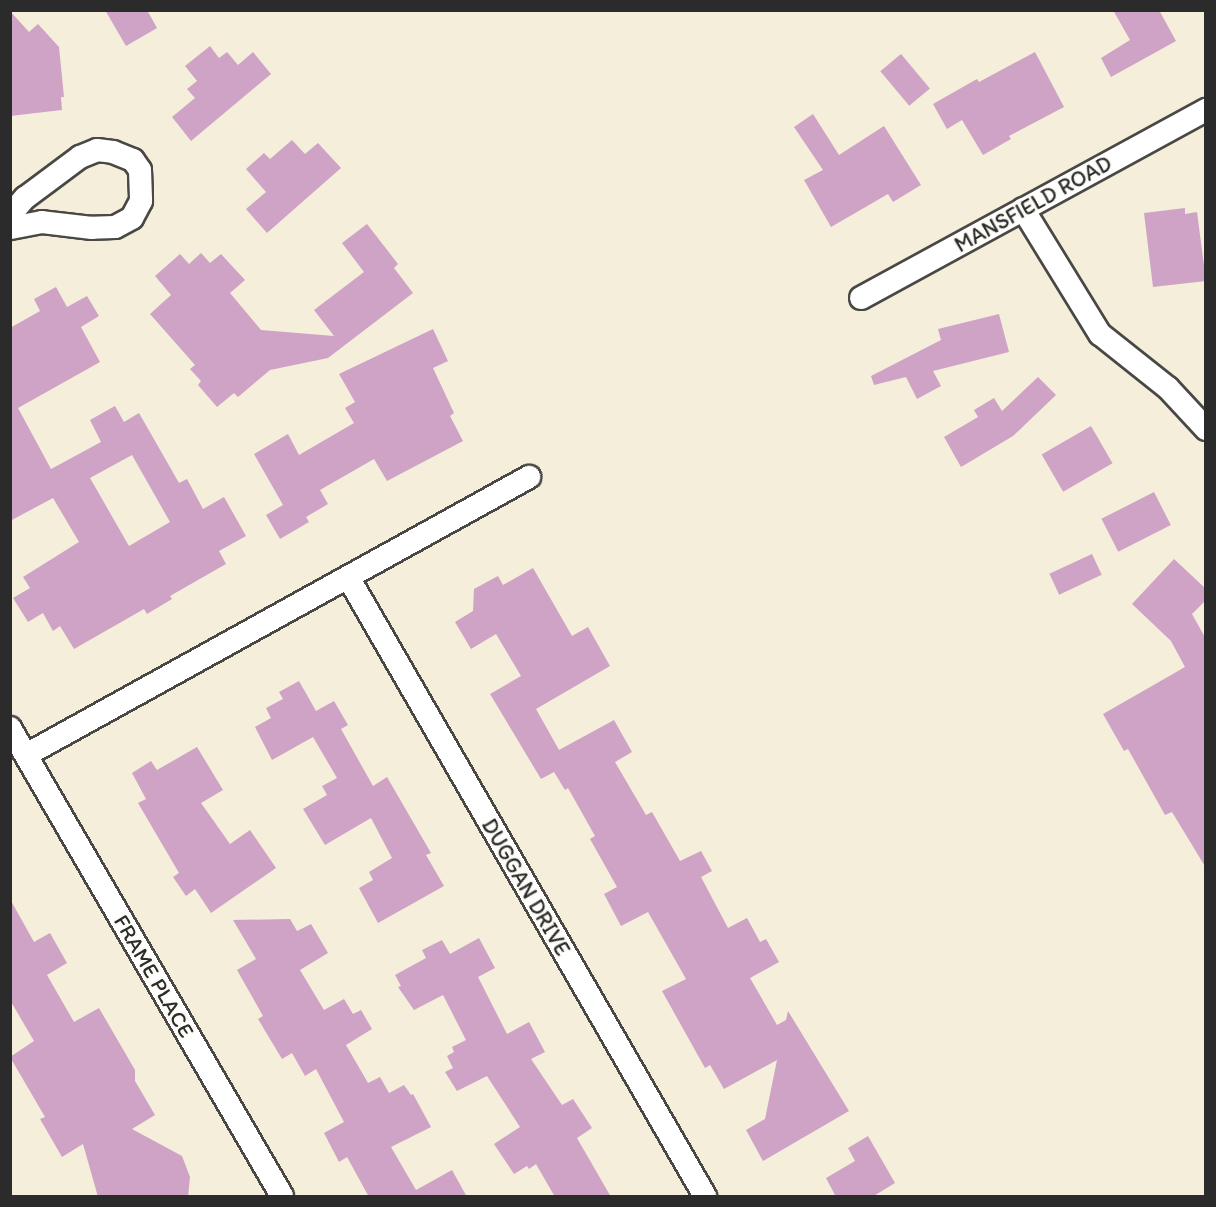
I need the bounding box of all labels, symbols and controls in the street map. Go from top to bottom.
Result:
street label: MANSFIELD ROAD [950,150,1116,258]
street label: DUGGAN DRIVE [476,813,576,961]
street label: FRAME PLACE [108,910,200,1042]

